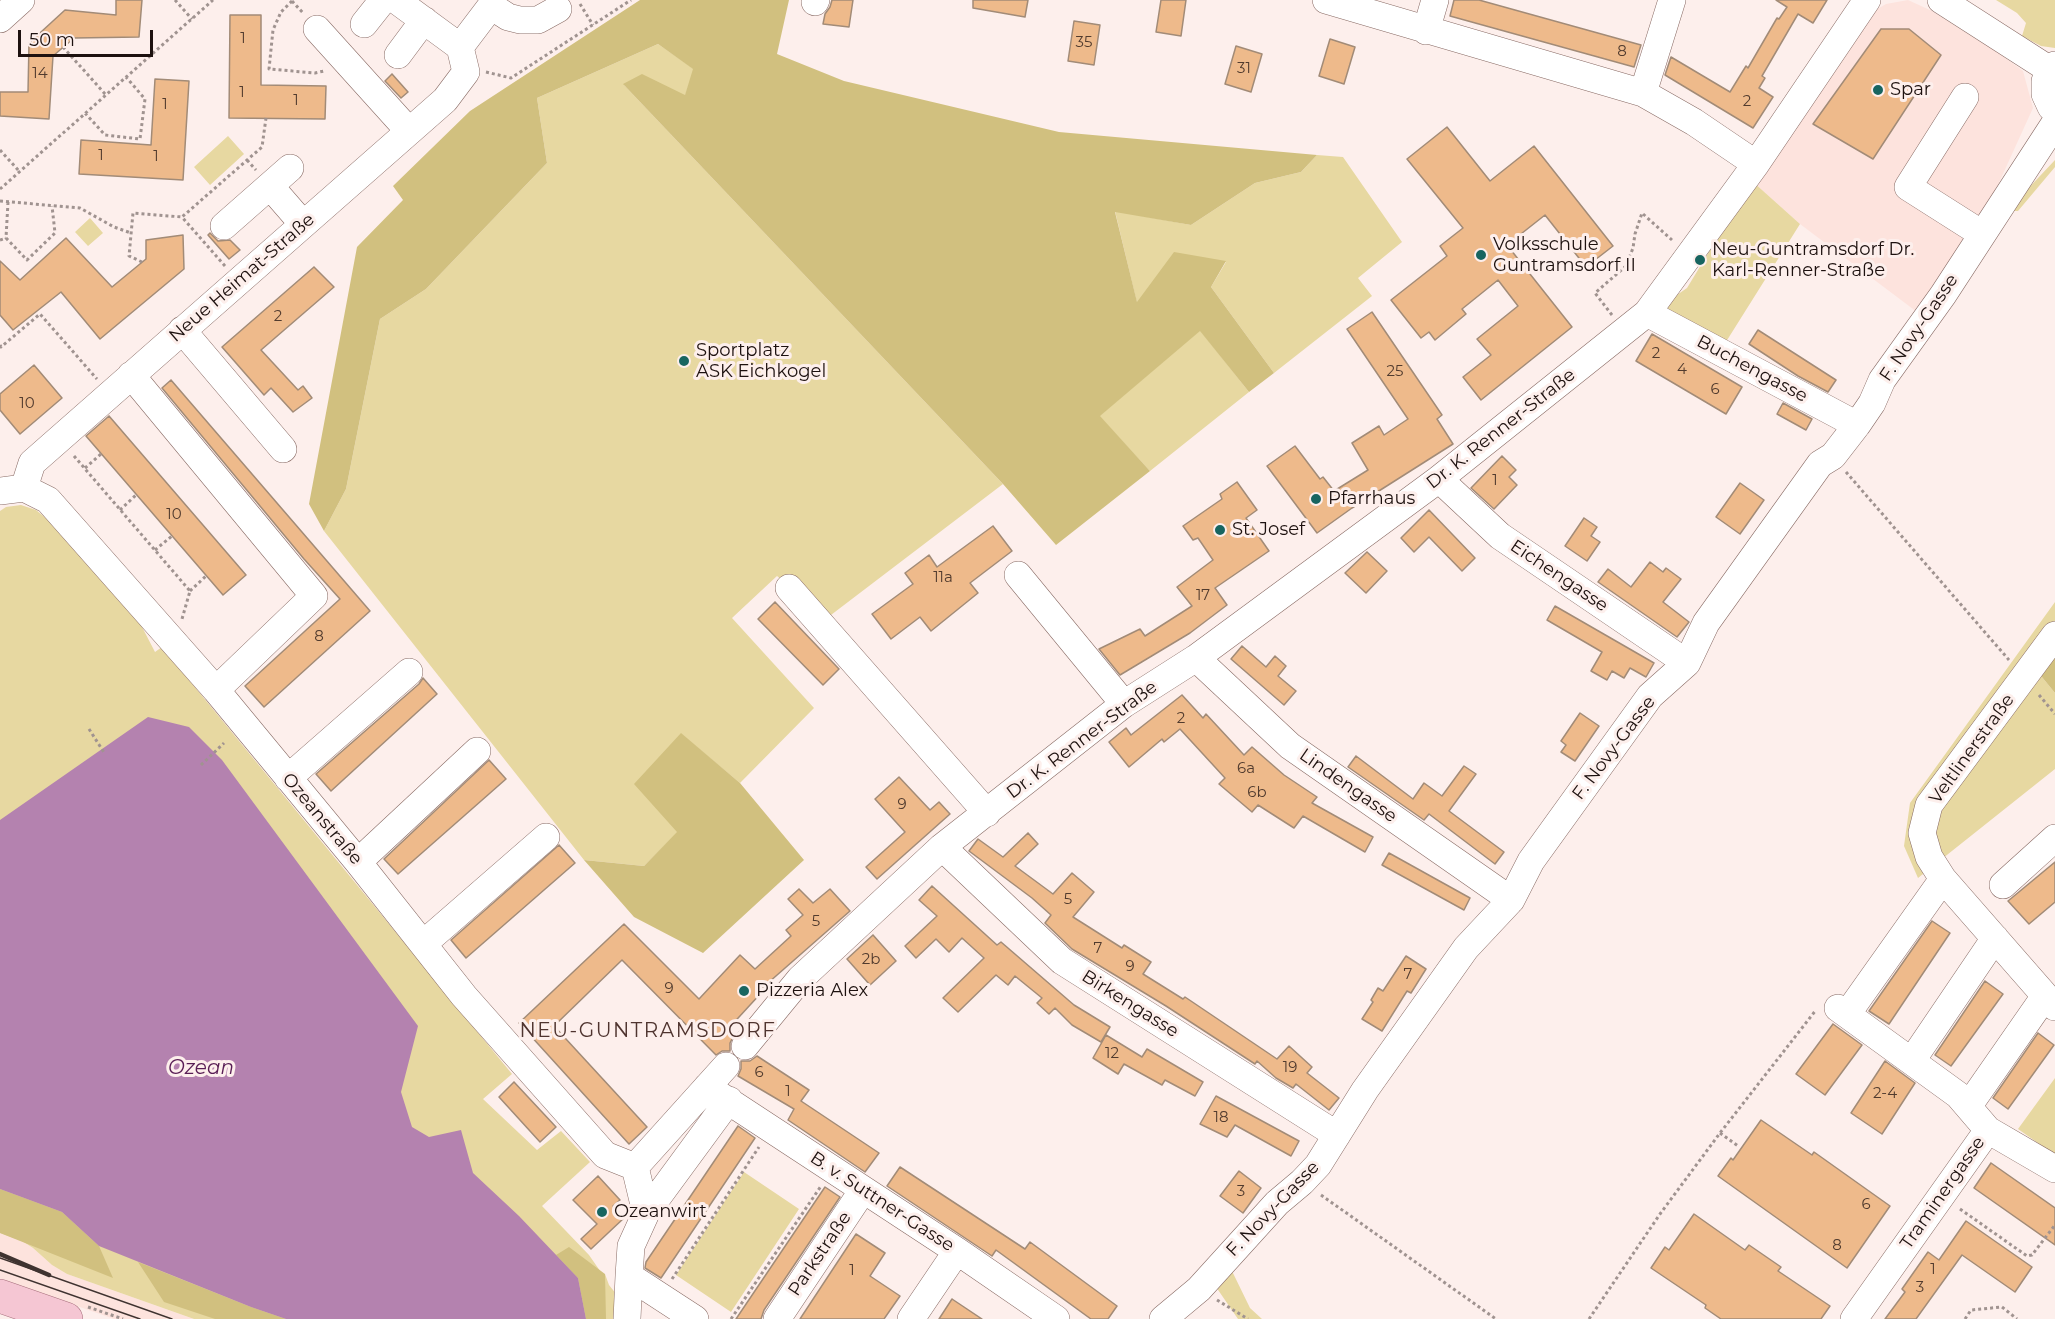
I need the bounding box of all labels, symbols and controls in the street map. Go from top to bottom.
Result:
scale bar [21,18,156,56]
text: 50 m [29,29,75,51]
house number: 1 [240,30,246,48]
house number: 35 [1076,34,1092,52]
house number: 8 [1617,43,1627,61]
house number: 31 [1237,60,1251,78]
house number: 14 [32,65,48,83]
place label: Spar [1890,79,1931,101]
marker: Spar [1871,83,1885,97]
house number: 1 [239,84,245,102]
house number: 1 [293,92,299,110]
house number: 2 [1743,93,1751,111]
house number: 1 [162,96,168,114]
house number: 1 [98,147,104,165]
house number: 1 [153,148,159,166]
street label: Neue Heimat-Straße [165,209,319,347]
place label: Volksschule Guntramsdorf II [1493,234,1636,276]
place label: Neu-Guntramsdorf Dr. Karl-Renner-Straße [1712,239,1914,282]
marker: Volksschule Guntramsdorf II [1474,248,1488,262]
marker: Neu-Guntramsdorf Dr. Karl-Renner-Straße [1693,253,1707,267]
street label: F. Novy-Gasse [1875,270,1963,386]
house number: 2 [274,308,282,326]
street label: Buchengasse [1693,331,1811,407]
place label: Sportplatz ASK Eichkogel [696,340,826,382]
house number: 2 [1652,345,1660,363]
marker: Sportplatz ASK Eichkogel [677,354,691,368]
house number: 4 [1677,361,1687,379]
house number: 25 [1386,363,1404,381]
street label: Dr. K. Renner-Straße [1422,364,1580,494]
house number: 6 [1710,381,1720,399]
house number: 10 [19,395,35,413]
house number: 1 [1492,472,1498,490]
place label: Pfarrhaus [1328,488,1415,510]
marker: Pfarrhaus [1309,492,1323,506]
house number: 10 [166,506,182,524]
place label: St. Josef [1232,519,1305,541]
marker: St. Josef [1213,523,1227,537]
street label: Eichengasse [1506,535,1612,617]
house number: 11a [933,569,953,587]
house number: 17 [1196,587,1210,605]
house number: 8 [314,628,324,646]
street label: Dr. K. Renner-Straße [1002,676,1162,804]
street label: Veltlinerstraße [1925,690,2019,808]
street label: F. Novy-Gasse [1568,692,1660,804]
house number: 2 [1177,710,1185,728]
street label: Lindengasse [1295,744,1401,828]
house number: 6a [1237,760,1255,778]
street label: Ozeanstraße [277,769,367,869]
house number: 6b [1247,784,1267,802]
house number: 9 [897,796,907,814]
house number: 5 [1064,891,1072,909]
house number: 5 [812,913,820,931]
house number: 7 [1094,940,1102,958]
house number: 2b [862,951,880,969]
house number: 9 [1125,958,1135,976]
street label: Birkengasse [1078,966,1182,1042]
house number: 7 [1404,966,1412,984]
house number: 9 [664,980,674,998]
place label: Pizzeria Alex [756,980,868,1002]
marker: Pizzeria Alex [737,984,751,998]
district label: NEU-GUNTRAMSDORF [520,1019,776,1043]
house number: 12 [1105,1045,1119,1063]
water label: Ozean [168,1056,234,1080]
house number: 19 [1283,1059,1297,1077]
house number: 6 [754,1064,764,1082]
house number: 1 [785,1083,791,1101]
house number: 2-4 [1873,1085,1897,1103]
house number: 18 [1214,1109,1228,1127]
street label: Traminergasse [1896,1133,1990,1253]
street label: B. v. Suttner-Gasse [806,1147,958,1257]
street label: F. Novy-Gasse [1222,1157,1324,1261]
house number: 3 [1237,1183,1245,1201]
house number: 6 [1861,1196,1871,1214]
place label: Ozeanwirt [614,1201,707,1223]
marker: Ozeanwirt [595,1205,609,1219]
street label: Parkstraße [784,1208,856,1300]
house number: 8 [1832,1237,1842,1255]
house number: 1 [1930,1261,1936,1279]
house number: 1 [849,1262,855,1280]
house number: 3 [1916,1279,1924,1297]

